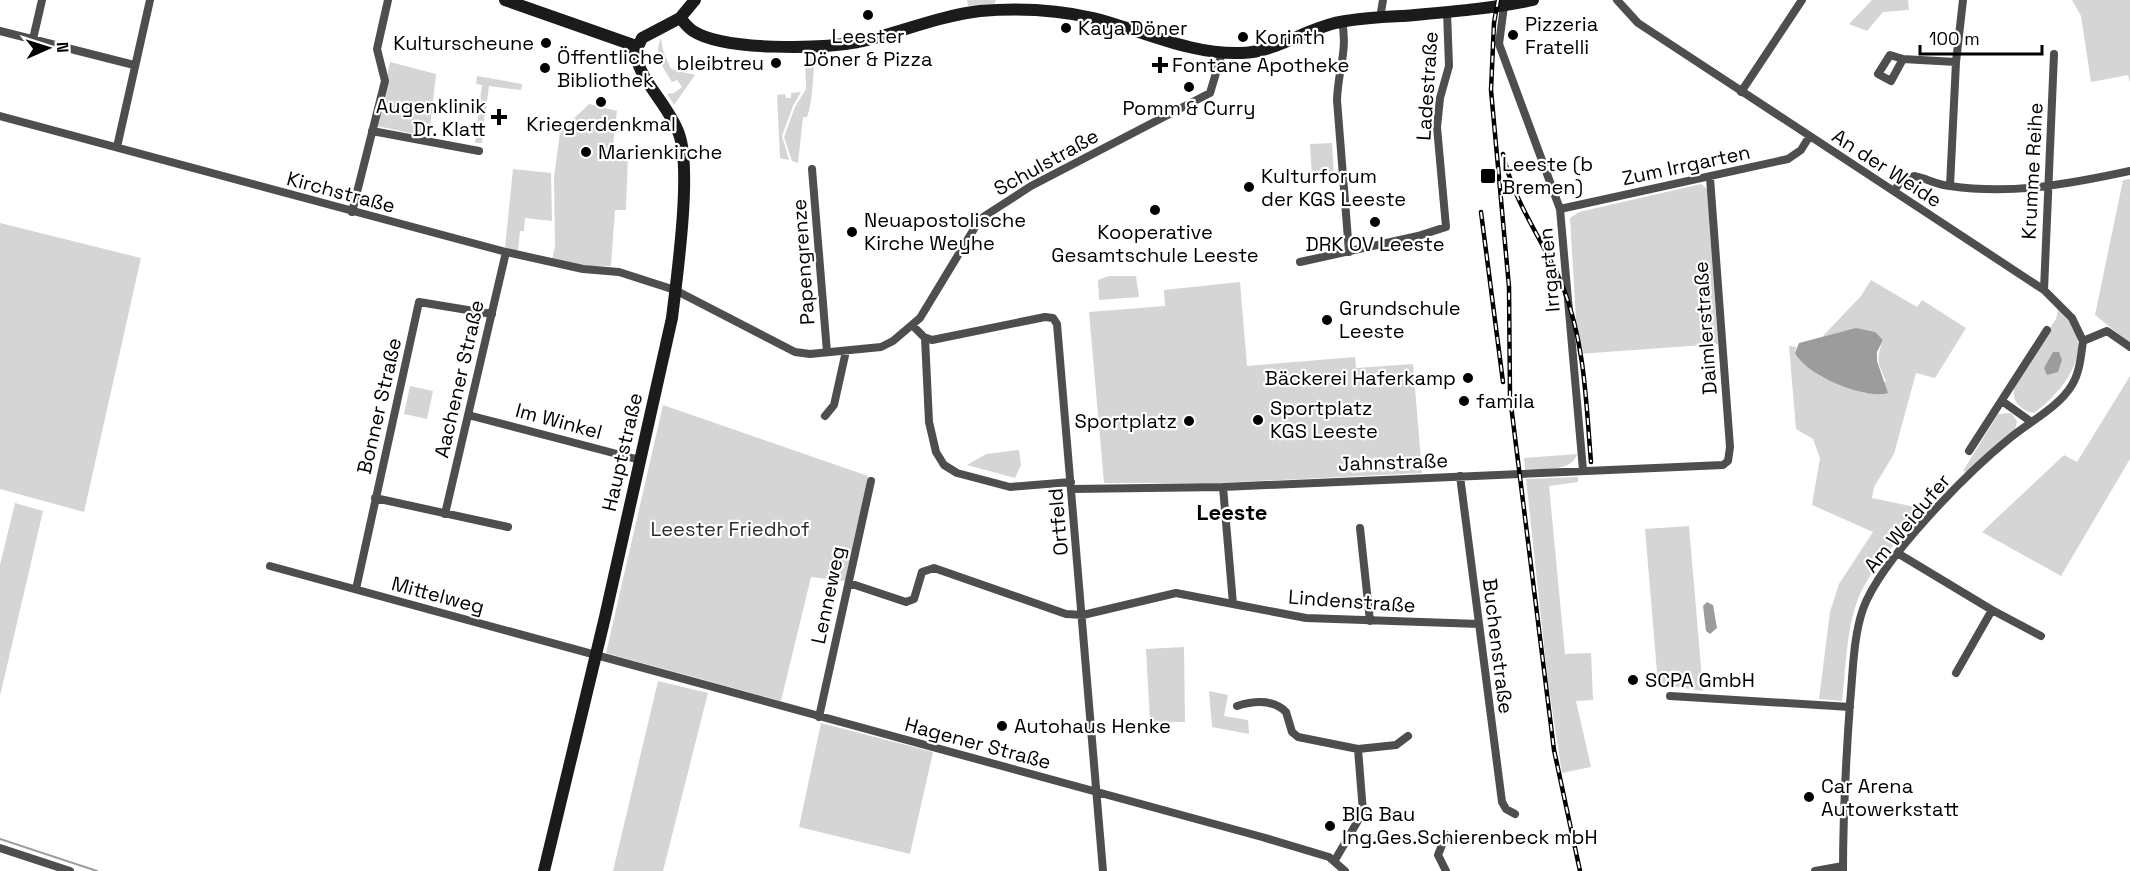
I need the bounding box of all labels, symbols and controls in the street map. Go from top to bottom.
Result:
marker: Leester Döner & Pizza [861,8,875,22]
place label: Pizzeria Fratelli [1525,11,1598,60]
place label: Kaya Döner [1078,15,1188,41]
north arrow [18,18,78,78]
scale bar [1920,18,2042,56]
marker: Kaya Döner [1059,21,1073,35]
place label: Leester Döner & Pizza [804,23,932,72]
place label: Korinth [1255,24,1325,50]
text: 100 m [1929,27,1980,50]
marker: Pizzeria Fratelli [1506,28,1520,42]
place label: Kulturscheune [393,30,534,56]
marker: Korinth [1236,30,1250,44]
street label: Ladestraße [1410,30,1444,142]
marker: Kulturscheune [539,36,553,50]
text: N [52,41,73,53]
place label: Öffentliche Bibliothek [557,44,664,93]
place label: bleibtreu [677,50,764,76]
place label: Fontane Apotheke [1172,52,1349,78]
marker: bleibtreu [769,56,783,70]
marker: Fontane Apotheke [1153,58,1167,72]
marker: Öffentliche Bibliothek [538,61,552,75]
marker: Pomm & Curry [1182,80,1196,94]
place label: Augenklinik Dr. Klatt [376,93,486,142]
marker: Kriegerdenkmal [594,95,608,109]
place label: Pomm & Curry [1122,95,1256,121]
street label: Krumme Reihe [2015,102,2049,240]
marker: Augenklinik Dr. Klatt [490,108,508,126]
place label: Kriegerdenkmal [526,111,676,137]
street label: Schulstraße [989,122,1103,202]
street label: An der Weide [1827,123,1947,213]
place label: Marienkirche [598,139,722,165]
street label: Zum Irrgarten [1619,139,1753,191]
marker: Marienkirche [579,145,593,159]
place label: Leeste (b Bremen) [1502,151,1593,200]
place label: Kulturforum der KGS Leeste [1261,163,1406,212]
street label: Kirchstraße [284,165,398,219]
marker: Leeste (b Bremen) [1479,167,1497,185]
marker: Kulturforum der KGS Leeste [1242,180,1256,194]
street label: Papengrenze [786,198,820,326]
marker: Kooperative Gesamtschule Leeste [1148,203,1162,217]
place label: Neuapostolische Kirche Weyhe [864,207,1026,256]
marker: DRK OV Leeste [1368,215,1382,229]
place label: Kooperative Gesamtschule Leeste [1051,219,1259,268]
marker: Neuapostolische Kirche Weyhe [845,225,859,239]
street label: Irrgarten [1532,227,1566,313]
place label: DRK OV Leeste [1305,231,1445,257]
street label: Daimlerstraße [1687,260,1723,396]
place label: Grundschule Leeste [1339,295,1461,344]
street label: Aachener Straße [428,298,490,460]
marker: Grundschule Leeste [1320,313,1334,327]
street label: Bonner Straße [351,335,407,477]
place label: Bäckerei Haferkamp [1265,365,1456,391]
marker: Bäckerei Haferkamp [1461,371,1475,385]
place label: famila [1476,388,1535,414]
street label: Hauptstraße [596,390,648,514]
marker: famila [1457,394,1471,408]
place label: Sportplatz KGS Leeste [1270,395,1378,444]
street label: Im Winkel [513,397,605,445]
place label: Sportplatz [1074,408,1177,434]
marker: Sportplatz KGS Leeste [1251,413,1265,427]
marker: Sportplatz [1182,414,1196,428]
street label: Jahnstraße [1338,447,1448,477]
street label: Am Weidufer [1858,468,1956,578]
street label: Ortfeld [1042,487,1074,557]
district label: Leeste [1197,498,1267,526]
park label: Leester Friedhof [650,516,810,542]
street label: Lenneweg [805,544,851,646]
street label: Mittelweg [389,570,487,620]
street label: Buchenstraße [1477,577,1519,715]
street label: Lindenstraße [1287,584,1417,618]
place label: SCPA GmbH [1645,667,1755,693]
marker: SCPA GmbH [1626,673,1640,687]
street label: Hagener Straße [902,711,1054,775]
place label: Autohaus Henke [1014,713,1171,739]
marker: Autohaus Henke [995,719,1009,733]
place label: Car Arena Autowerkstatt [1821,773,1959,822]
marker: Car Arena Autowerkstatt [1802,790,1816,804]
place label: BIG Bau Ing.Ges.Schierenbeck mbH [1342,801,1598,850]
marker: BIG Bau Ing.Ges.Schierenbeck mbH [1323,819,1337,833]

